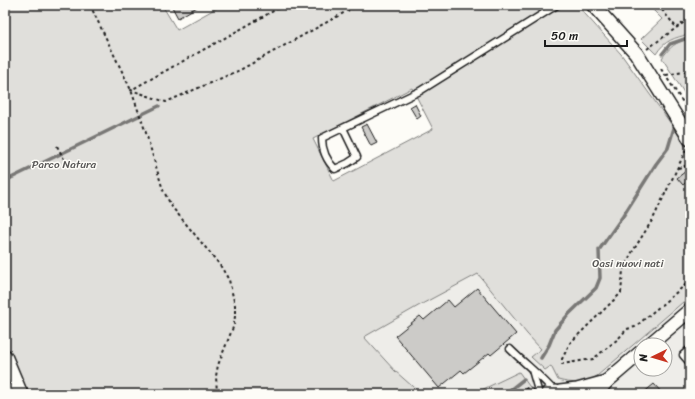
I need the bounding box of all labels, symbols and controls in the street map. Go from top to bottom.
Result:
scale bar [545,22,627,48]
text: 50 m [551,25,578,47]
park label: Parco Natura [32,155,97,174]
park label: Oasi nuovi nati [592,254,665,273]
north arrow [633,337,673,377]
text: N [634,353,653,363]

